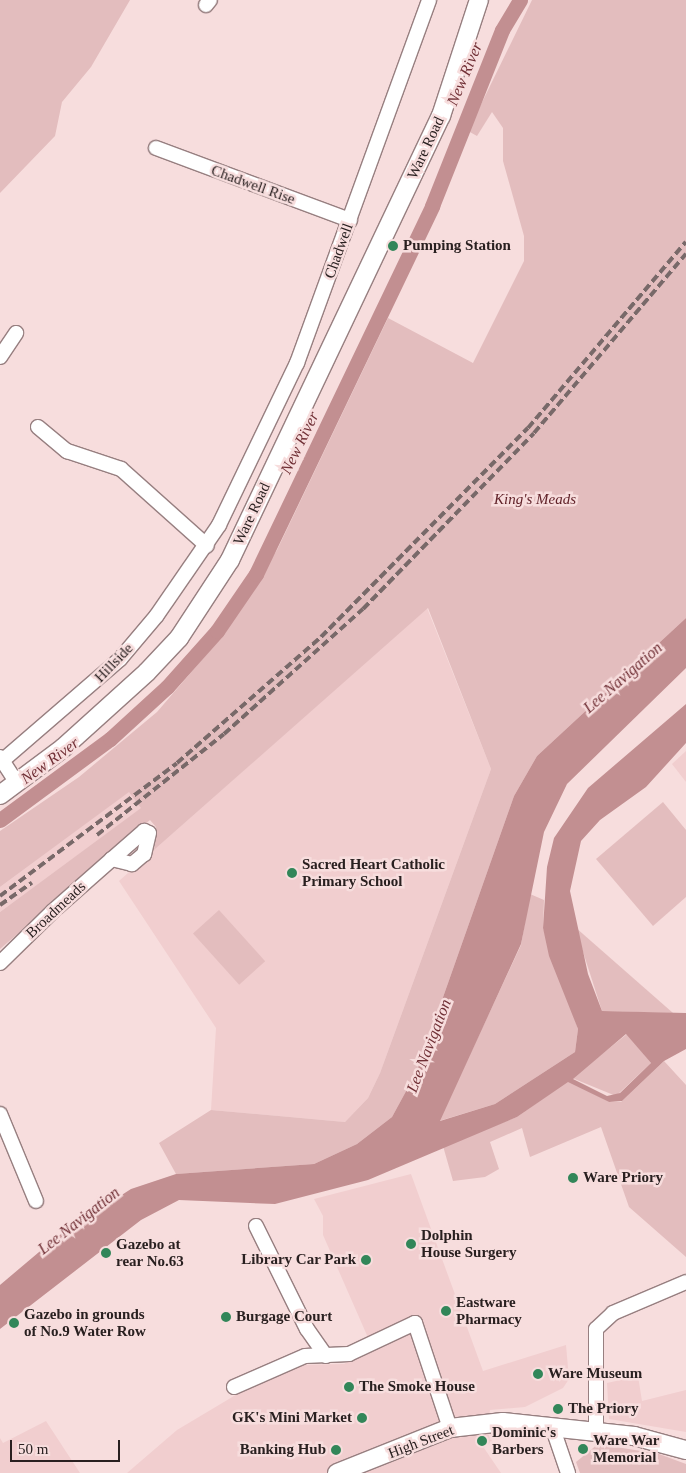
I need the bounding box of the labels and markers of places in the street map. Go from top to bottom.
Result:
place label: Pumping Station [403,237,511,255]
marker: Pumping Station [387,240,399,252]
place label: Sacred Heart Catholic Primary School [302,855,445,890]
marker: Sacred Heart Catholic Primary School [286,867,298,879]
place label: Ware Priory [583,1169,663,1187]
marker: Ware Priory [567,1172,579,1184]
place label: Dolphin House Surgery [421,1226,516,1261]
place label: Gazebo at rear No.63 [116,1235,184,1270]
marker: Dolphin House Surgery [405,1238,417,1250]
marker: Gazebo at rear No.63 [100,1247,112,1259]
place label: Library Car Park [241,1251,356,1269]
marker: Library Car Park [360,1254,372,1266]
place label: Eastware Pharmacy [456,1293,522,1328]
place label: Gazebo in grounds of No.9 Water Row [24,1305,146,1340]
marker: Eastware Pharmacy [440,1305,452,1317]
place label: Burgage Court [236,1308,332,1326]
marker: Burgage Court [220,1311,232,1323]
marker: Gazebo in grounds of No.9 Water Row [8,1317,20,1329]
place label: Ware Museum [548,1365,642,1383]
marker: Ware Museum [532,1368,544,1380]
place label: The Smoke House [359,1378,475,1396]
marker: The Smoke House [343,1381,355,1393]
place label: The Priory [568,1400,638,1418]
marker: The Priory [552,1403,564,1415]
place label: GK's Mini Market [232,1409,352,1427]
marker: GK's Mini Market [356,1412,368,1424]
place label: Dominic's Barbers [492,1423,556,1458]
place label: Ware War Memorial [593,1431,660,1466]
marker: Dominic's Barbers [476,1435,488,1447]
place label: Banking Hub [240,1441,326,1459]
marker: Ware War Memorial [577,1443,589,1455]
marker: Banking Hub [330,1444,342,1456]

